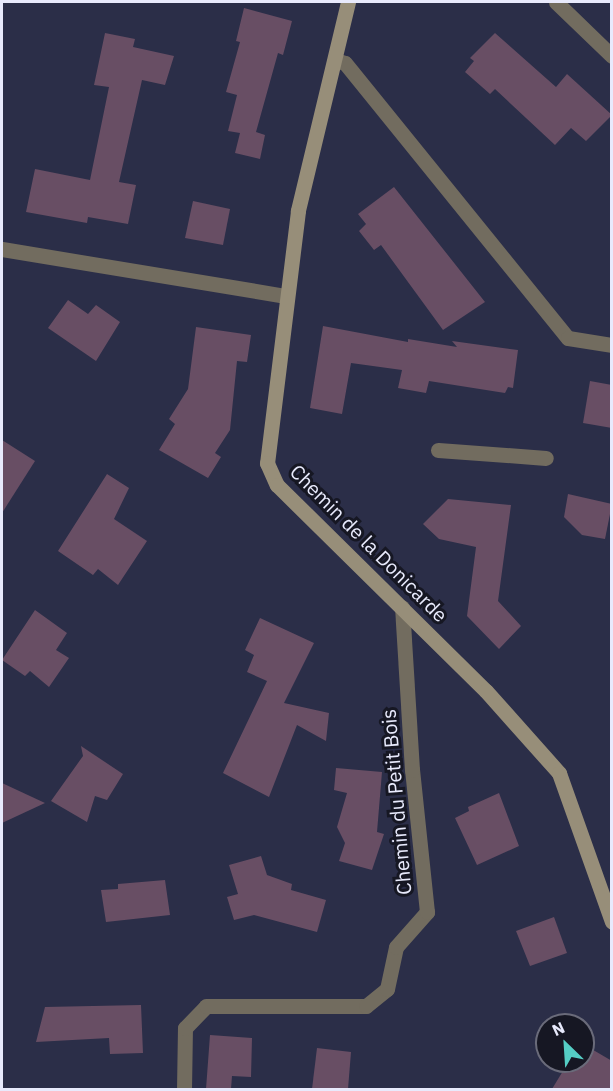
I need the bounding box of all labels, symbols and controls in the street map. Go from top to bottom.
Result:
street label: Chemin de la Donicarde [285,459,453,627]
street label: Chemin du Petit Bois [376,708,416,896]
north arrow [535,1013,595,1073]
text: N [549,1017,568,1040]

